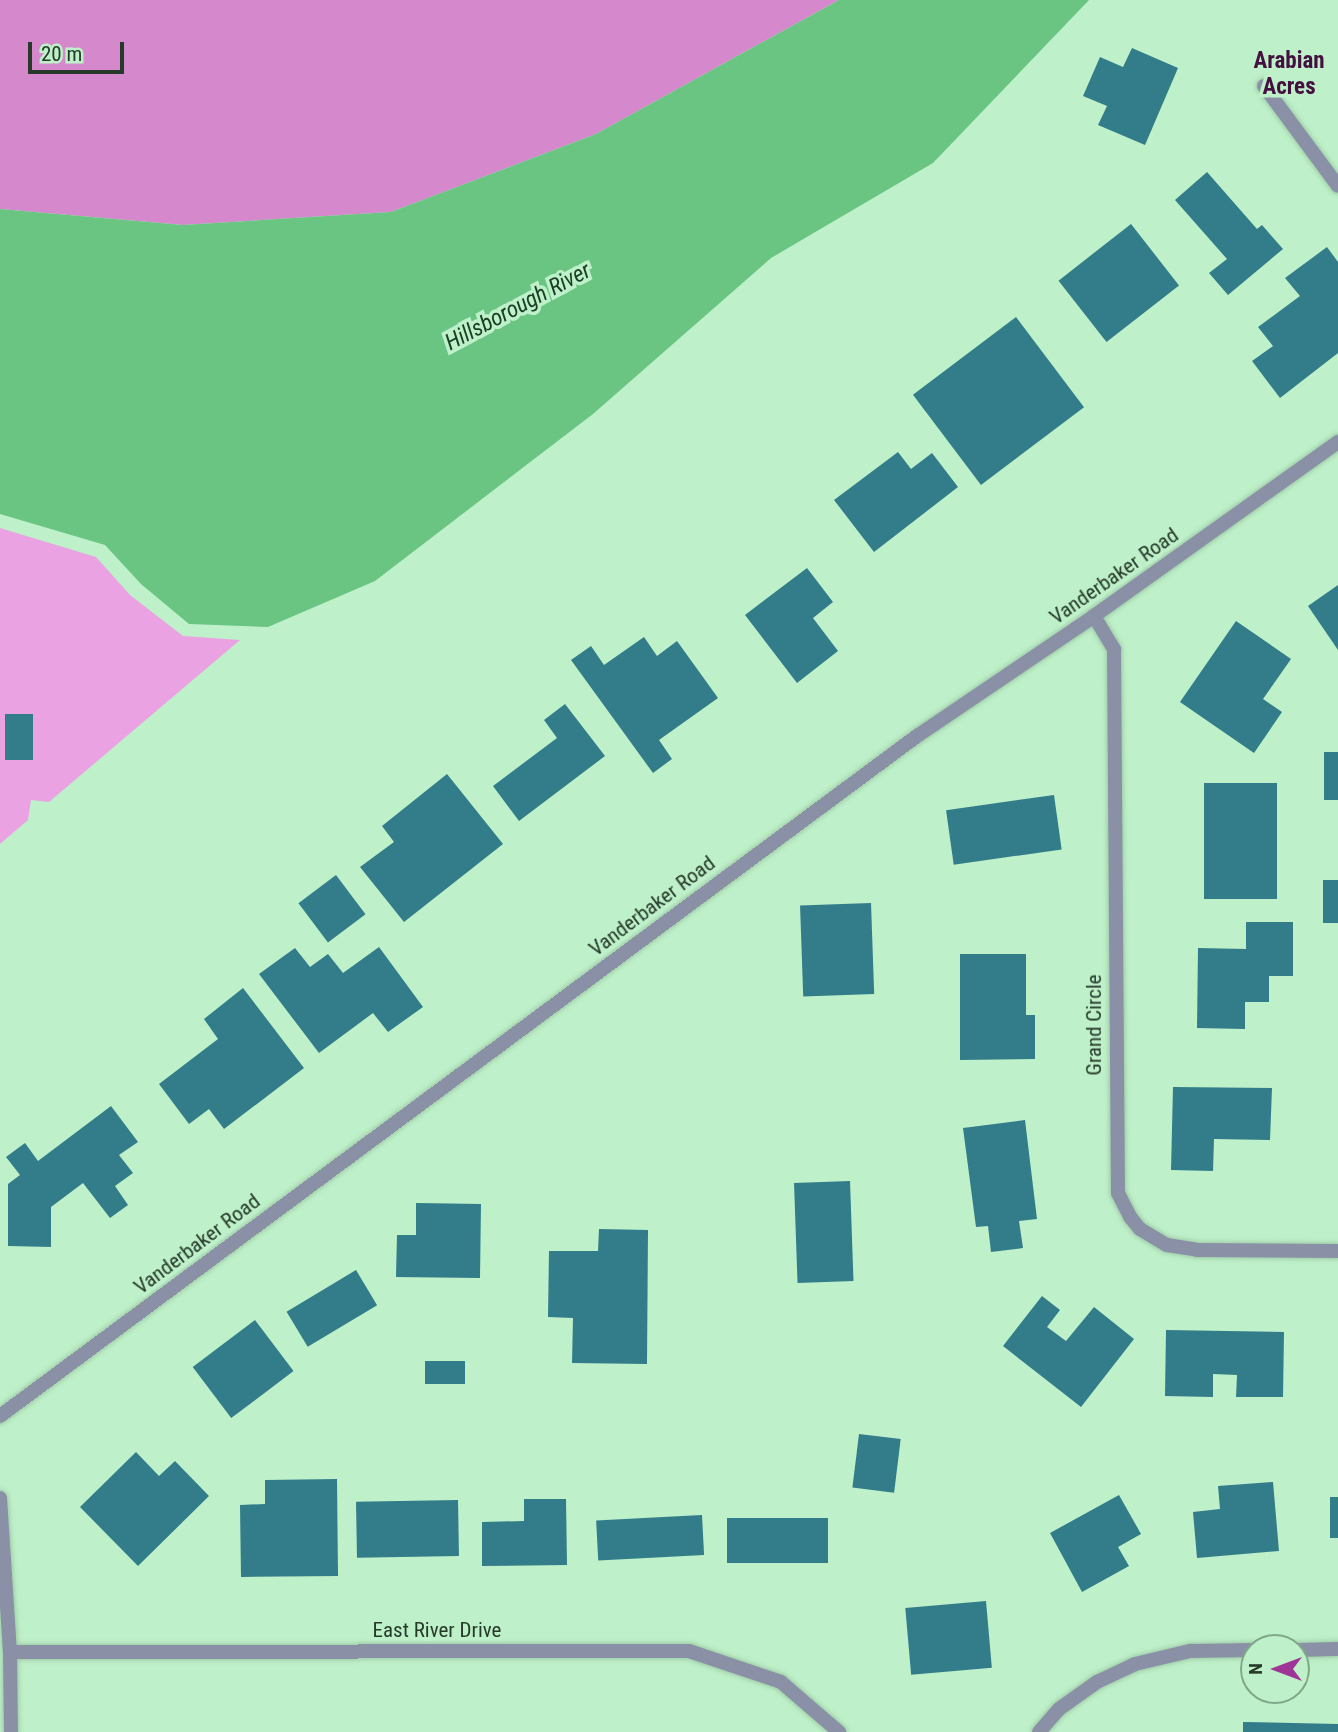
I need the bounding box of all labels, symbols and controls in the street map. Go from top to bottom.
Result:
scale bar [32,28,128,72]
text: 20 m [41,42,82,66]
district label: Arabian Acres [1253,47,1325,101]
water label: Hillsborough River [441,257,595,357]
street label: Vanderbaker Road [1045,522,1183,630]
street label: Vanderbaker Road [584,850,720,962]
street label: Grand Circle [1081,974,1107,1076]
street label: Vanderbaker Road [129,1188,265,1300]
street label: East River Drive [373,1617,501,1643]
north arrow [1240,1634,1310,1704]
text: N [1244,1663,1267,1675]

